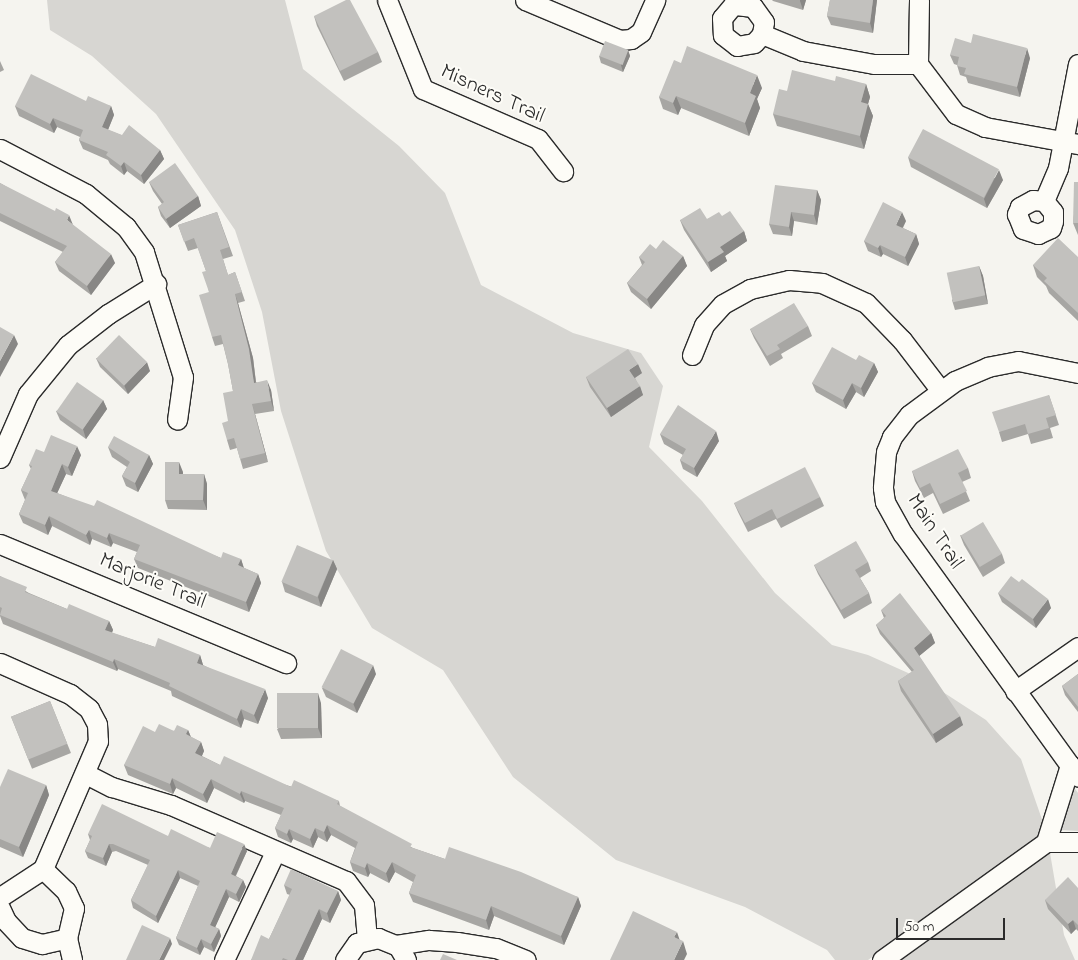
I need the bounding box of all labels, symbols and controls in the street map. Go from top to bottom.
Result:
street label: Misners Trail [436,59,548,131]
street label: Main Trail [900,489,968,575]
street label: Marjorie Trail [95,548,209,616]
scale bar [898,908,1007,940]
text: 50 m [904,916,934,938]

